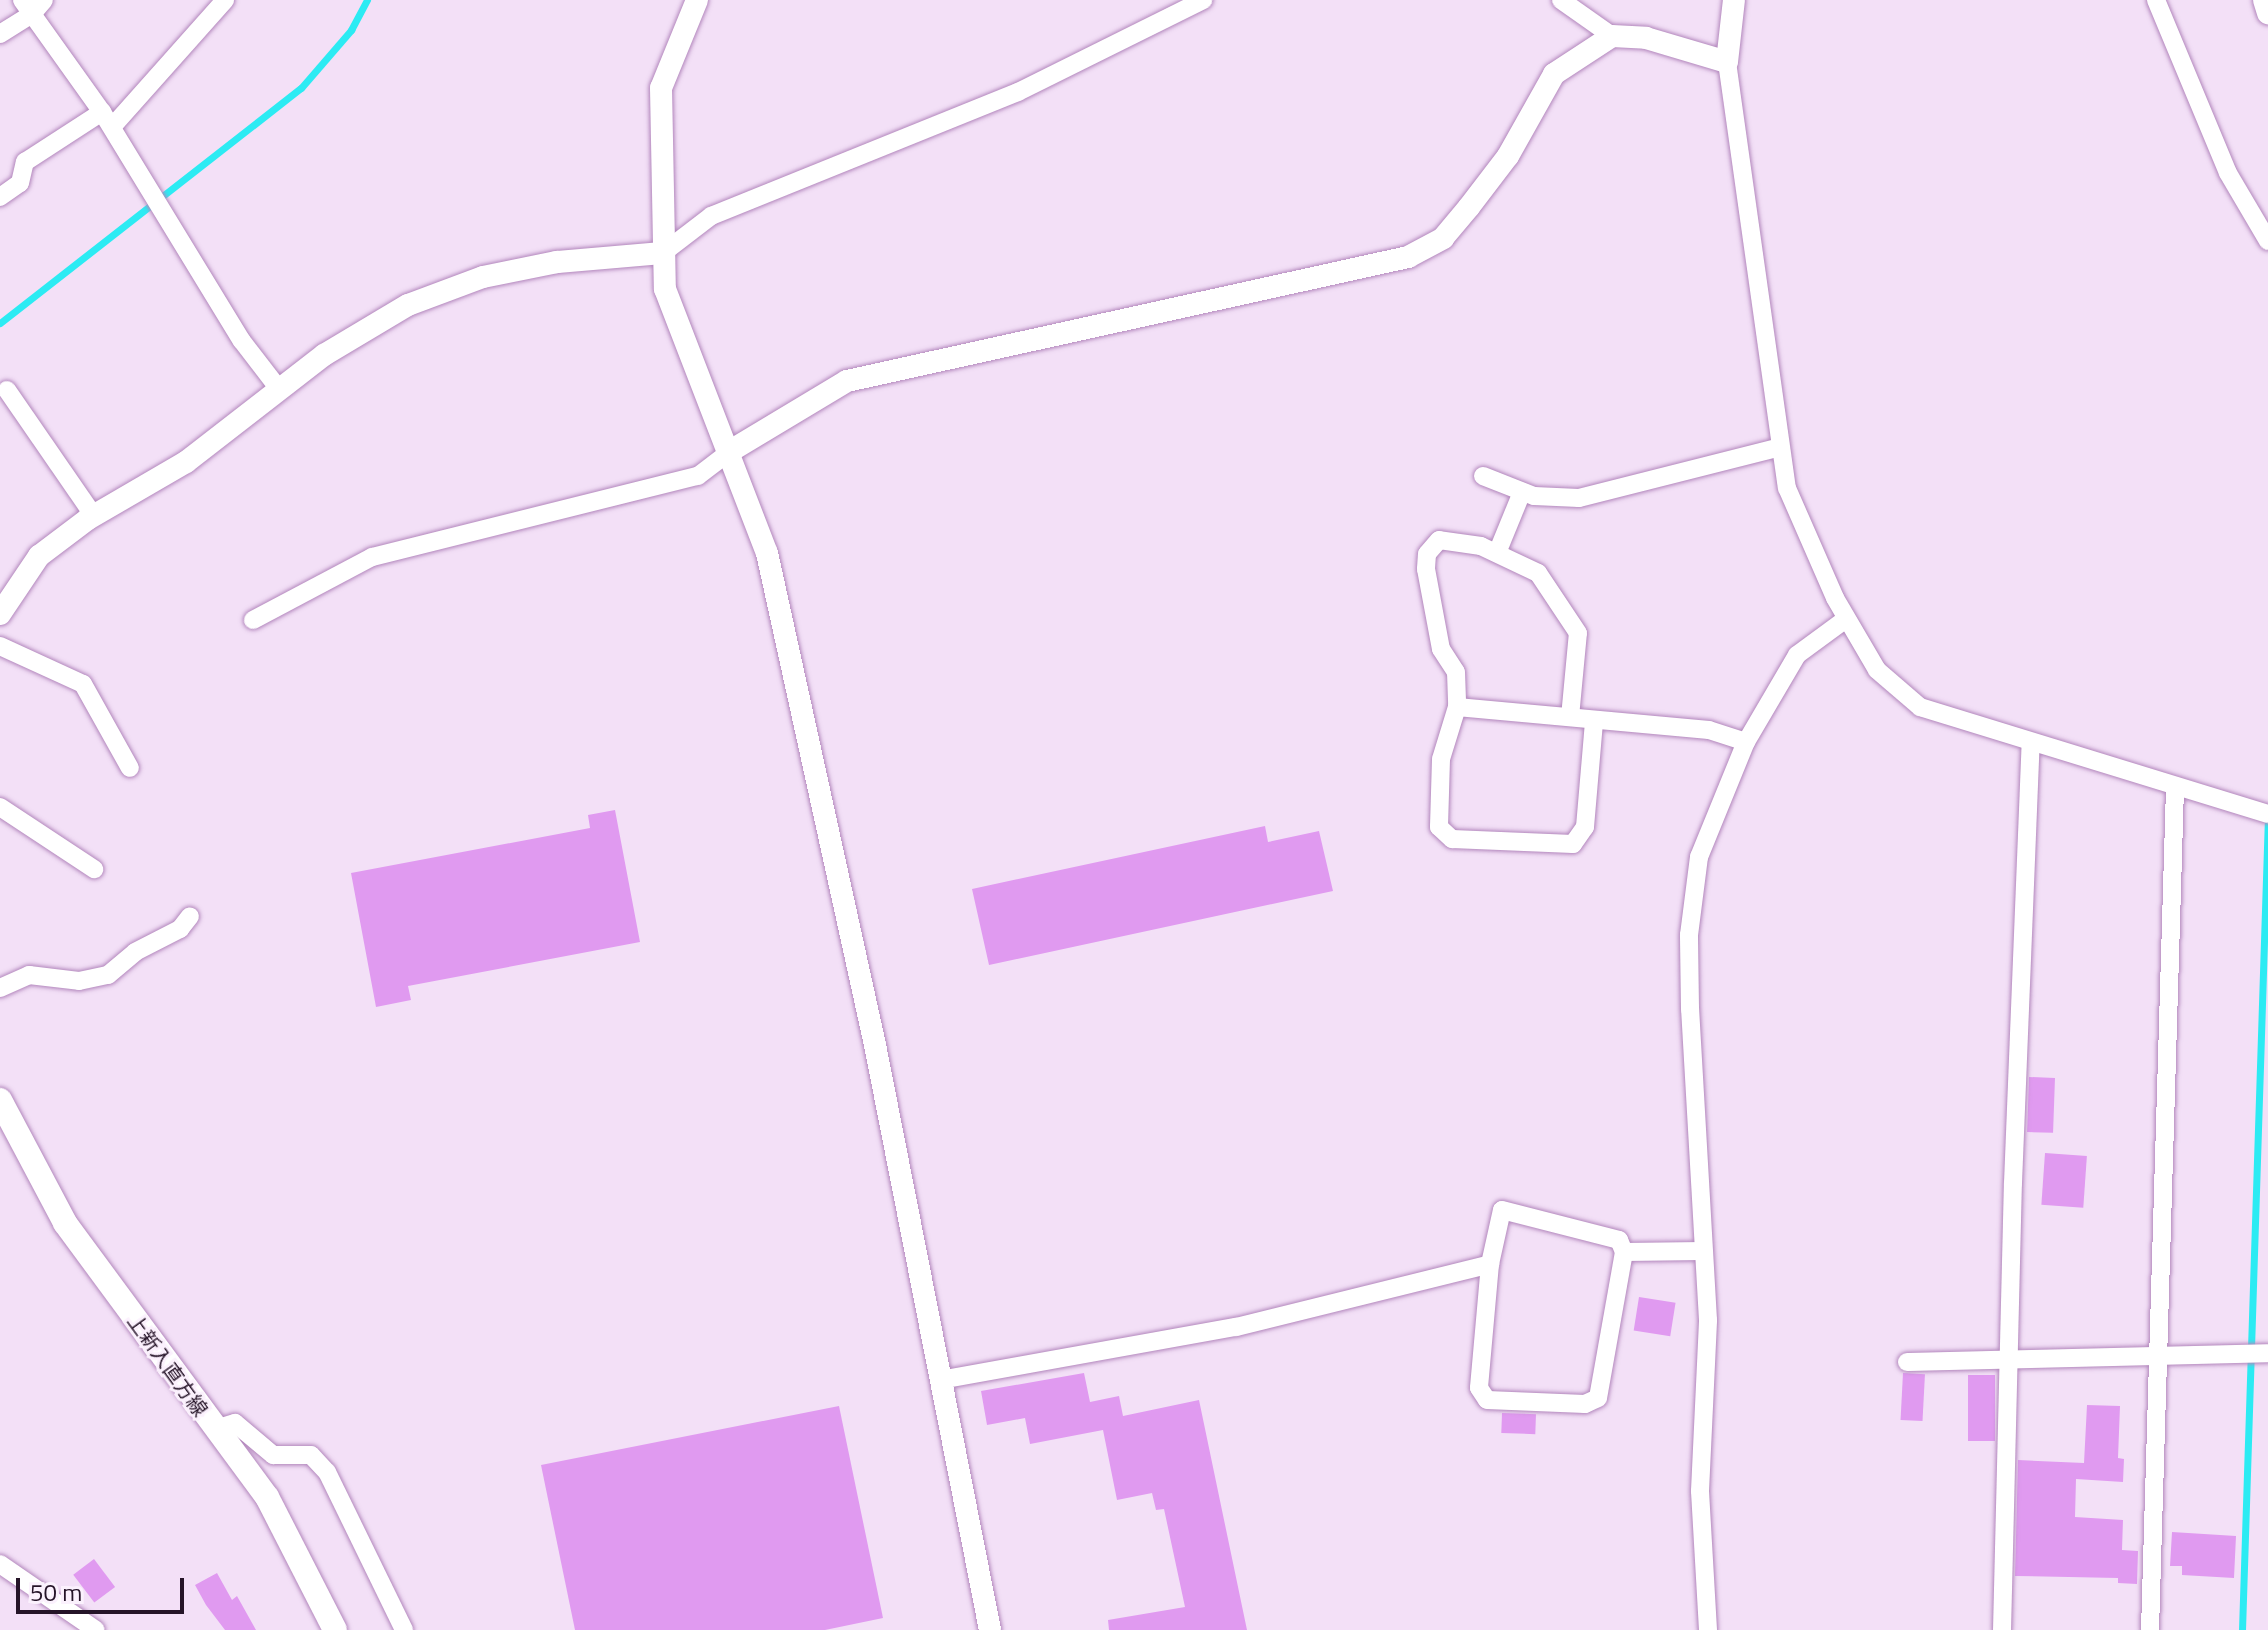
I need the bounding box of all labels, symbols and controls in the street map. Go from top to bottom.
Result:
street label: 上新入直方線 [123,1309,213,1421]
scale bar [20,1562,188,1612]
text: 50 m [30,1574,82,1610]

